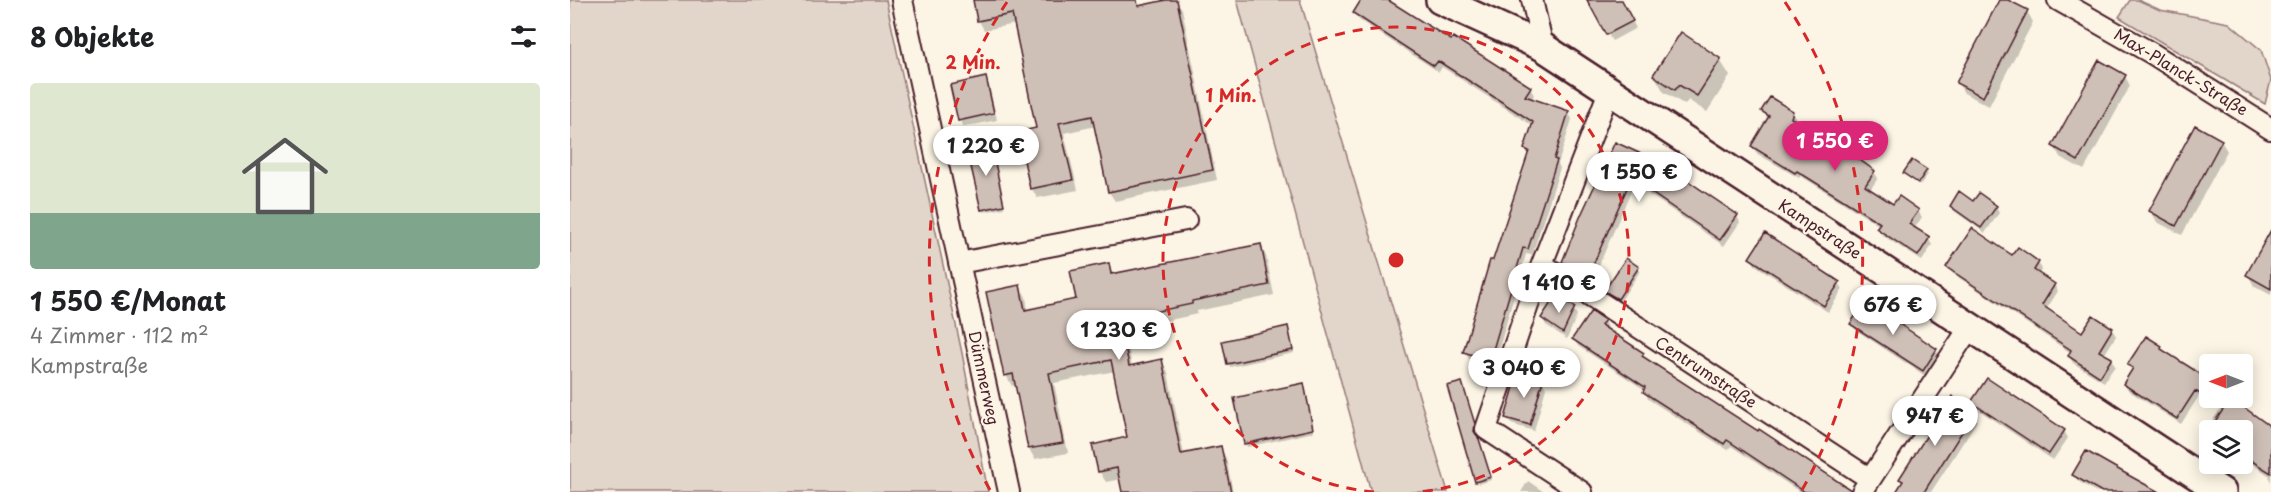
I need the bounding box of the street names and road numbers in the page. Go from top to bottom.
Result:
street label: Max-Planck-Straße [2110,22,2253,121]
street label: Kampstraße [1774,192,1867,264]
street label: Dümmerweg [963,329,1007,427]
street label: Centrumstraße [1651,329,1762,413]

